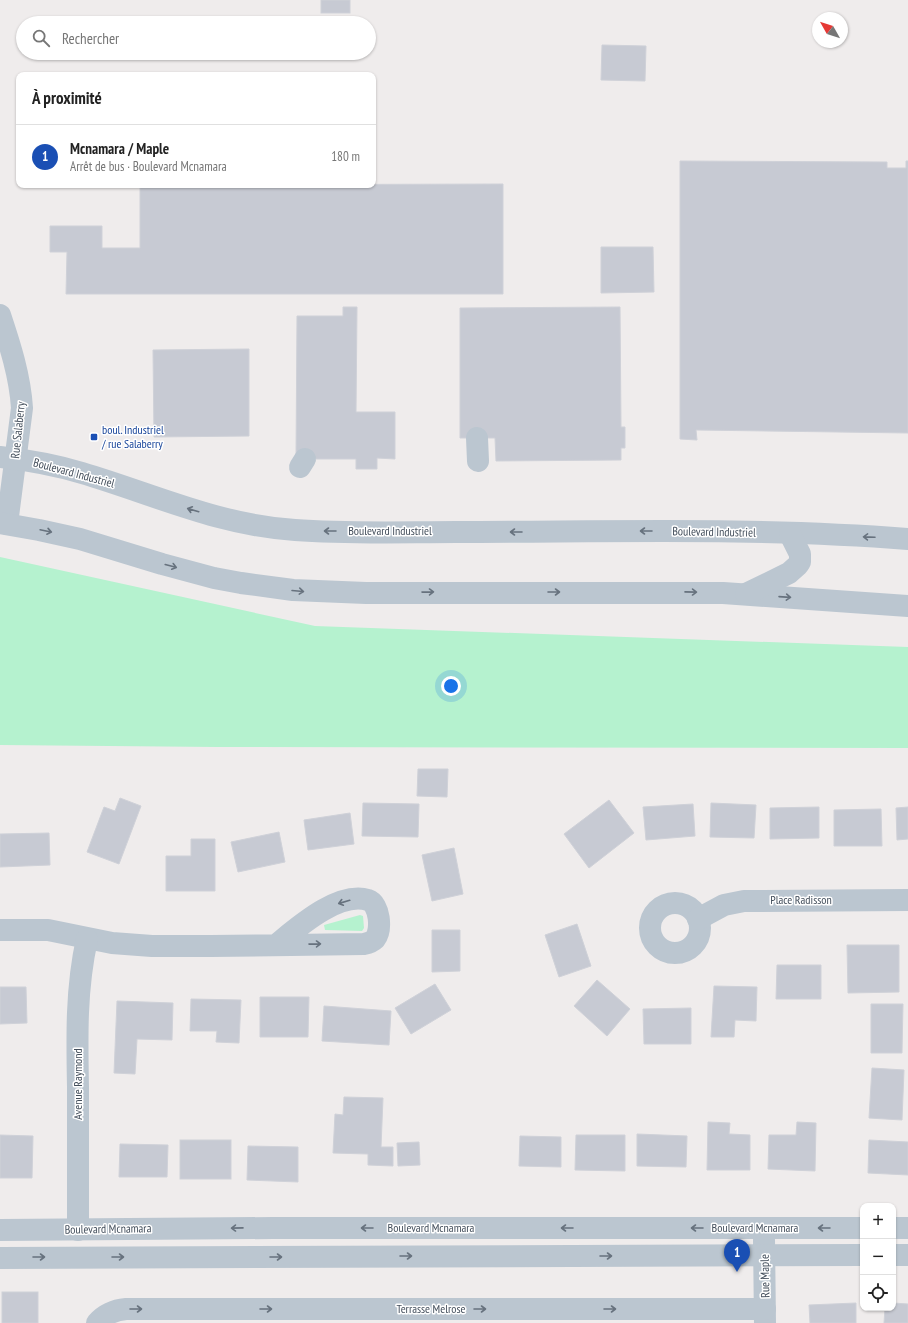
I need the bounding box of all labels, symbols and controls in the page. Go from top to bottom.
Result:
north arrow [812,12,848,48]
search box [16,16,376,60]
icon: search [30,27,52,49]
text: Rechercher [62,29,119,48]
text: À proximité [32,87,102,109]
text: Mcnamara / Maple [70,139,169,158]
text: 1 [42,148,48,165]
text: 180 m [331,148,360,165]
text: Arrêt de bus · Boulevard Mcnamara [70,158,227,175]
street label: Rue Salaberry [7,400,28,459]
place label: boul. Industriel / rue Salaberry [101,422,164,451]
marker: boul. Industriel / rue Salaberry [89,432,99,442]
street label: Boulevard Industriel [32,454,117,491]
one-way arrow [187,506,200,513]
street label: Boulevard Industriel [348,523,432,538]
street label: Boulevard Industriel [672,523,756,540]
one-way arrow [39,527,52,535]
one-way arrow [324,527,337,535]
one-way arrow [640,527,653,535]
one-way arrow [510,528,523,536]
one-way arrow [863,533,876,540]
one-way arrow [164,563,177,571]
one-way arrow [291,587,304,594]
one-way arrow [421,588,434,596]
one-way arrow [547,588,560,596]
one-way arrow [684,588,697,596]
one-way arrow [778,593,791,601]
your location [441,676,461,696]
street label: Place Radisson [770,892,832,907]
one-way arrow [338,899,351,906]
one-way arrow [308,940,321,948]
street label: Avenue Raymond [70,1048,85,1120]
map controls [860,1203,896,1311]
button: + [860,1203,896,1239]
street label: Boulevard Mcnamara [64,1220,152,1237]
street label: Boulevard Mcnamara [388,1220,475,1235]
street label: Boulevard Mcnamara [712,1220,799,1235]
one-way arrow [231,1224,244,1232]
one-way arrow [361,1224,374,1232]
one-way arrow [561,1224,574,1232]
one-way arrow [691,1224,704,1232]
one-way arrow [818,1224,831,1232]
pin: 1 [724,1239,750,1272]
button: − [860,1239,896,1275]
one-way arrow [399,1252,412,1260]
one-way arrow [599,1252,612,1260]
one-way arrow [32,1253,45,1261]
one-way arrow [111,1253,124,1261]
one-way arrow [269,1253,282,1261]
street label: Rue Maple [757,1254,772,1298]
button: locate [860,1275,896,1311]
street label: Terrasse Melrose [397,1301,466,1316]
one-way arrow [129,1305,142,1313]
one-way arrow [259,1305,272,1313]
one-way arrow [473,1305,486,1313]
one-way arrow [603,1305,616,1313]

